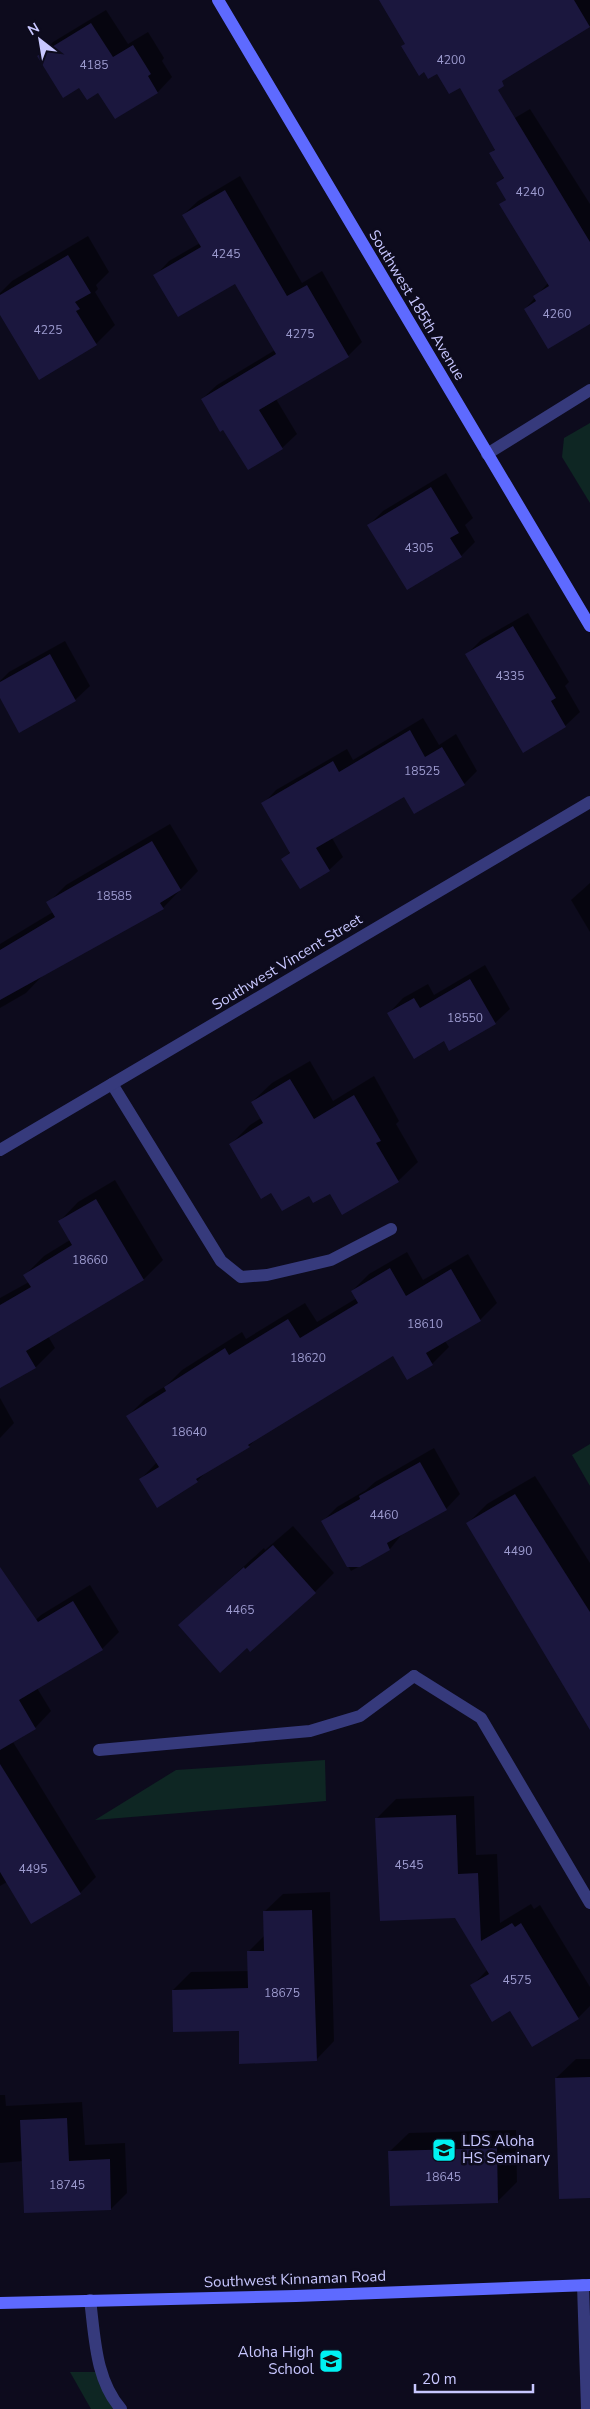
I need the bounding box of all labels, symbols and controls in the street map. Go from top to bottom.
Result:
north arrow [15,15,65,65]
text: N [24,18,43,40]
house number: 4200 [437,52,465,68]
house number: 4185 [80,57,108,73]
house number: 4240 [516,184,544,200]
street label: Southwest 185th Avenue [364,226,470,384]
house number: 4245 [212,246,240,262]
house number: 4260 [543,306,571,322]
house number: 4225 [34,322,62,338]
house number: 4275 [286,326,314,342]
house number: 4305 [405,540,433,556]
house number: 4335 [496,668,524,684]
house number: 18525 [404,763,440,779]
house number: 18585 [96,888,132,904]
street label: Southwest Vincent Street [208,909,367,1015]
house number: 18550 [447,1010,483,1026]
house number: 18660 [72,1252,108,1268]
house number: 18610 [407,1316,443,1332]
house number: 18620 [290,1350,326,1366]
house number: 18640 [171,1424,207,1440]
house number: 4460 [370,1507,398,1523]
house number: 4490 [504,1543,532,1559]
house number: 4465 [226,1602,254,1618]
house number: 4545 [395,1857,423,1873]
house number: 4495 [19,1861,47,1877]
house number: 4575 [503,1972,531,1988]
house number: 18675 [264,1985,300,2001]
place label: LDS Aloha HS Seminary [462,2131,550,2168]
school or university icon: LDS Aloha HS Seminary [431,2137,457,2163]
house number: 18645 [425,2169,461,2185]
house number: 18745 [49,2177,85,2193]
street label: Southwest Kinnaman Road [204,2266,386,2292]
place label: Aloha High School [238,2342,315,2379]
school or university icon: Aloha High School [318,2348,344,2374]
scale bar [415,2362,532,2394]
text: 20 m [422,2369,457,2389]

